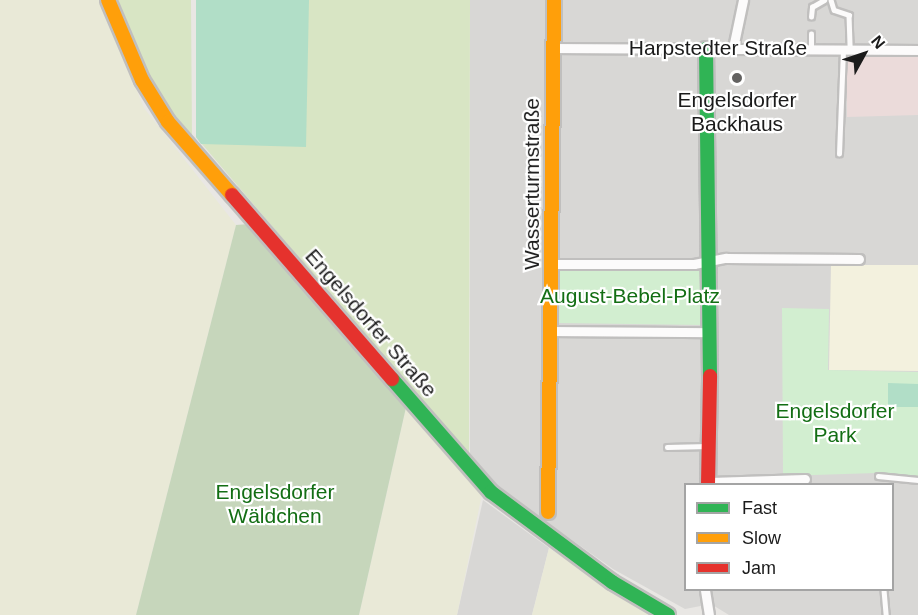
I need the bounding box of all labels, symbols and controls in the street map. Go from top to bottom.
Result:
north arrow [834,24,894,84]
text: N [868,32,888,52]
street label: Harpstedter Straße [629,35,807,61]
marker: Engelsdorfer Backhaus [730,71,744,85]
place label: Engelsdorfer Backhaus [677,87,797,137]
street label: Wasserturmstraße [519,98,545,270]
street label: Engelsdorfer Straße [300,244,442,402]
park label: August-Bebel-Platz [540,283,720,309]
park label: Engelsdorfer Park [775,398,895,448]
park label: Engelsdorfer Wäldchen [215,479,335,529]
legend [684,483,894,591]
text: Fast [742,498,777,518]
text: Slow [742,528,781,548]
text: Jam [742,558,776,578]

